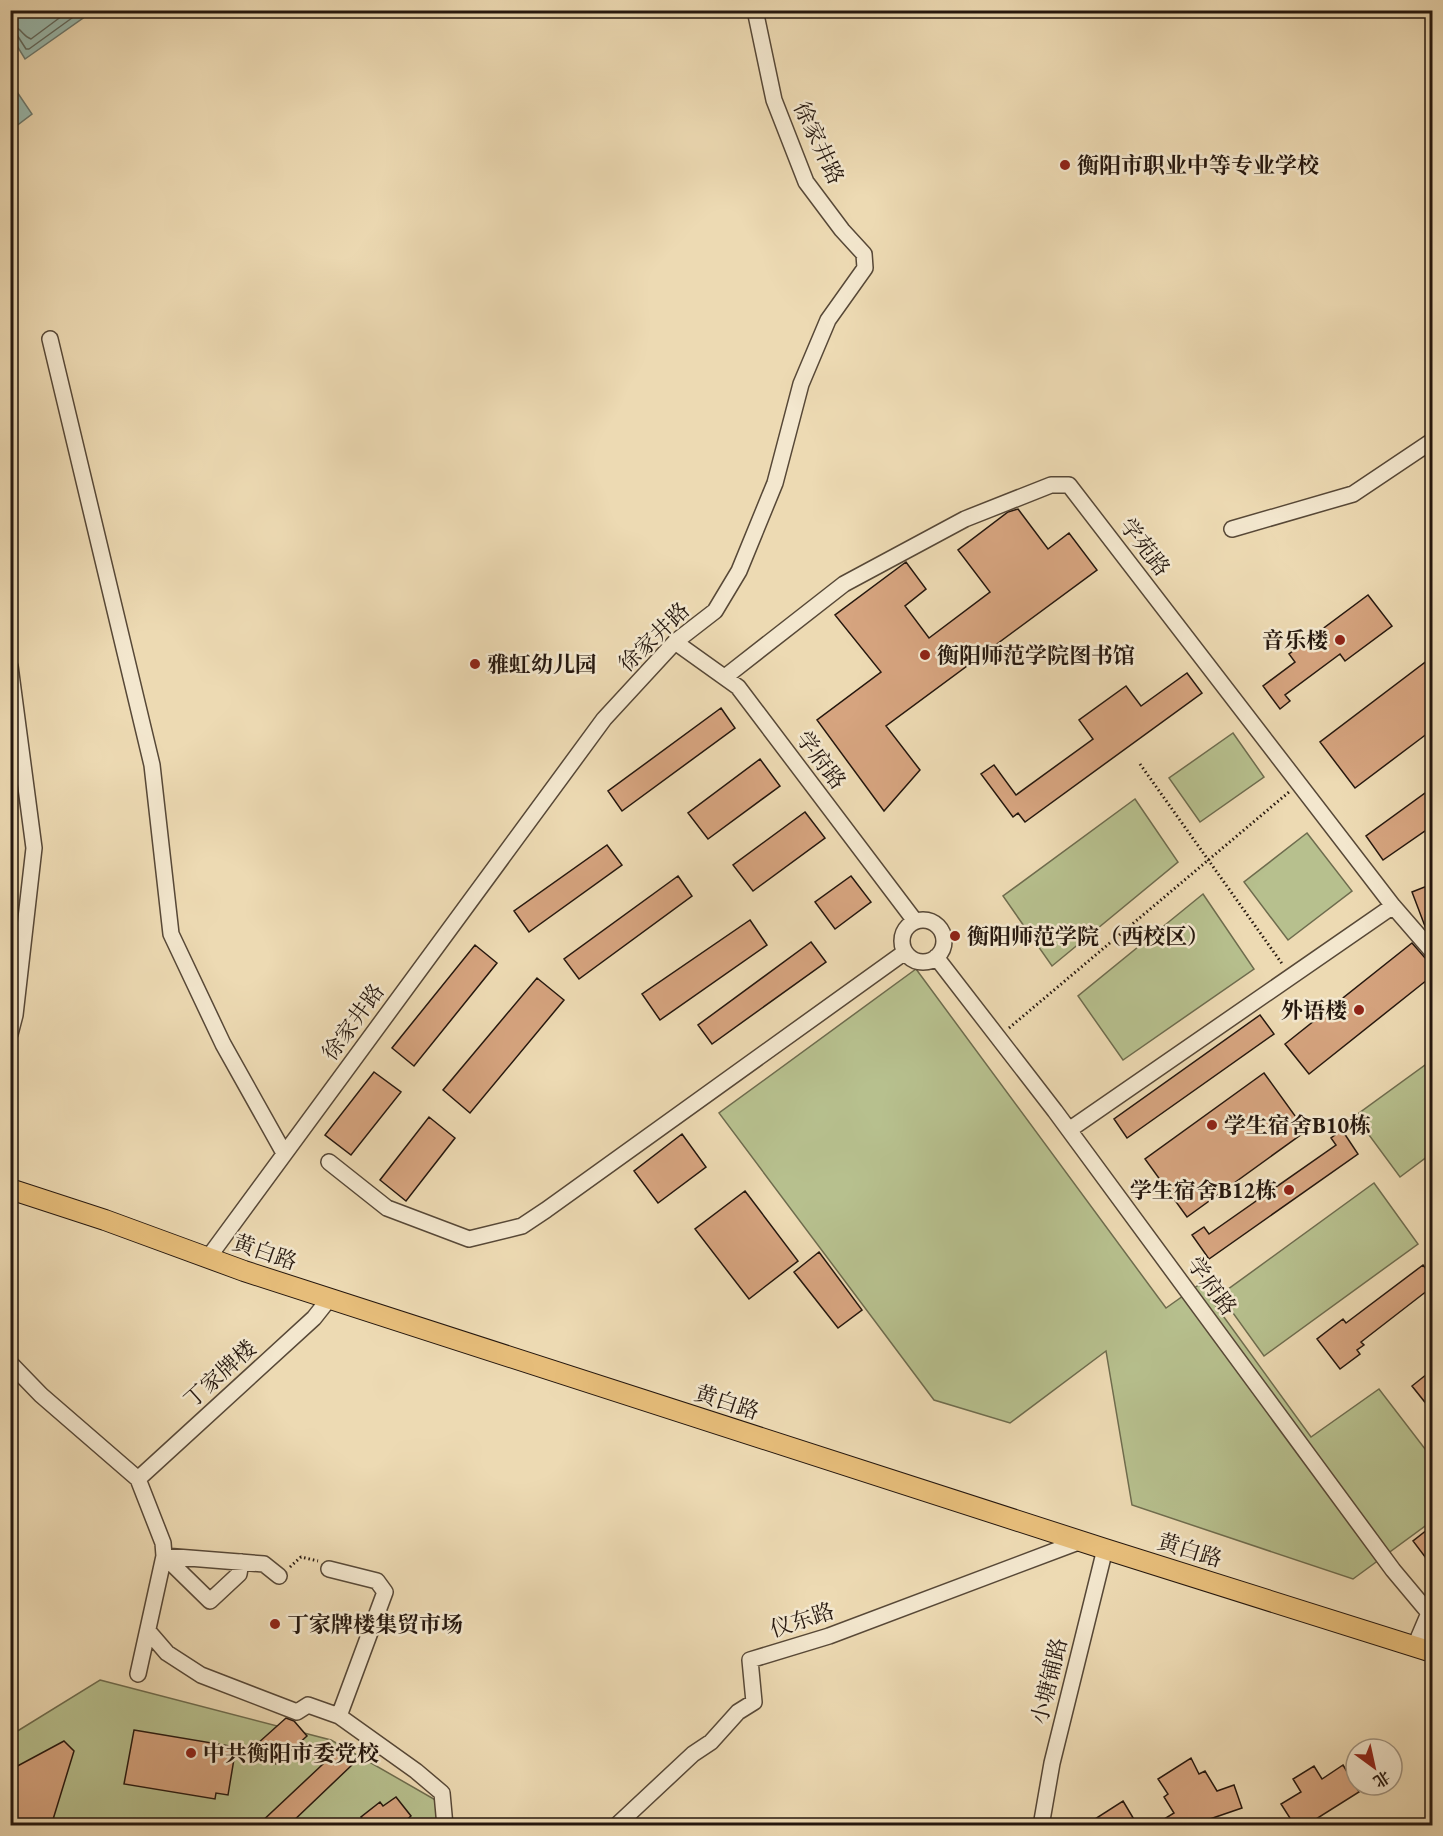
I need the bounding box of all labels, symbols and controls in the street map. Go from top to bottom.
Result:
street label: 徐家井路 [787,97,851,189]
place label: 衡阳市职业中等专业学校 [1077,151,1319,180]
marker: 衡阳市职业中等专业学校 [1058,158,1072,172]
street label: 学苑路 [1113,512,1177,582]
street label: 徐家井路 [612,596,696,678]
place label: 音乐楼 [1262,626,1328,655]
marker: 音乐楼 [1333,633,1347,647]
place label: 衡阳师范学院图书馆 [937,641,1135,670]
marker: 衡阳师范学院图书馆 [918,648,932,662]
place label: 雅虹幼儿园 [487,650,597,679]
marker: 雅虹幼儿园 [468,657,482,671]
street label: 学府路 [790,725,852,795]
place label: 衡阳师范学院（西校区） [967,922,1209,951]
marker: 衡阳师范学院（西校区） [948,929,962,943]
street label: 徐家井路 [315,978,391,1066]
place label: 外语楼 [1281,996,1347,1025]
marker: 外语楼 [1352,1003,1366,1017]
place label: 学生宿舍B10栋 [1224,1111,1371,1140]
marker: 学生宿舍B10栋 [1205,1118,1219,1132]
place label: 学生宿舍B12栋 [1130,1176,1277,1205]
marker: 学生宿舍B12栋 [1282,1183,1296,1197]
street label: 黄白路 [229,1228,301,1276]
street label: 学府路 [1181,1251,1243,1321]
street label: 丁家牌楼 [178,1334,262,1414]
street label: 黄白路 [691,1378,763,1426]
street label: 黄白路 [1154,1526,1226,1574]
street label: 仪东路 [766,1596,838,1644]
place label: 丁家牌楼集贸市场 [287,1610,463,1639]
marker: 丁家牌楼集贸市场 [268,1617,282,1631]
street label: 小塘铺路 [1024,1635,1074,1727]
north arrow [1344,1737,1404,1797]
place label: 中共衡阳市委党校 [203,1739,379,1768]
marker: 中共衡阳市委党校 [184,1746,198,1760]
text: 北 [1369,1766,1394,1792]

